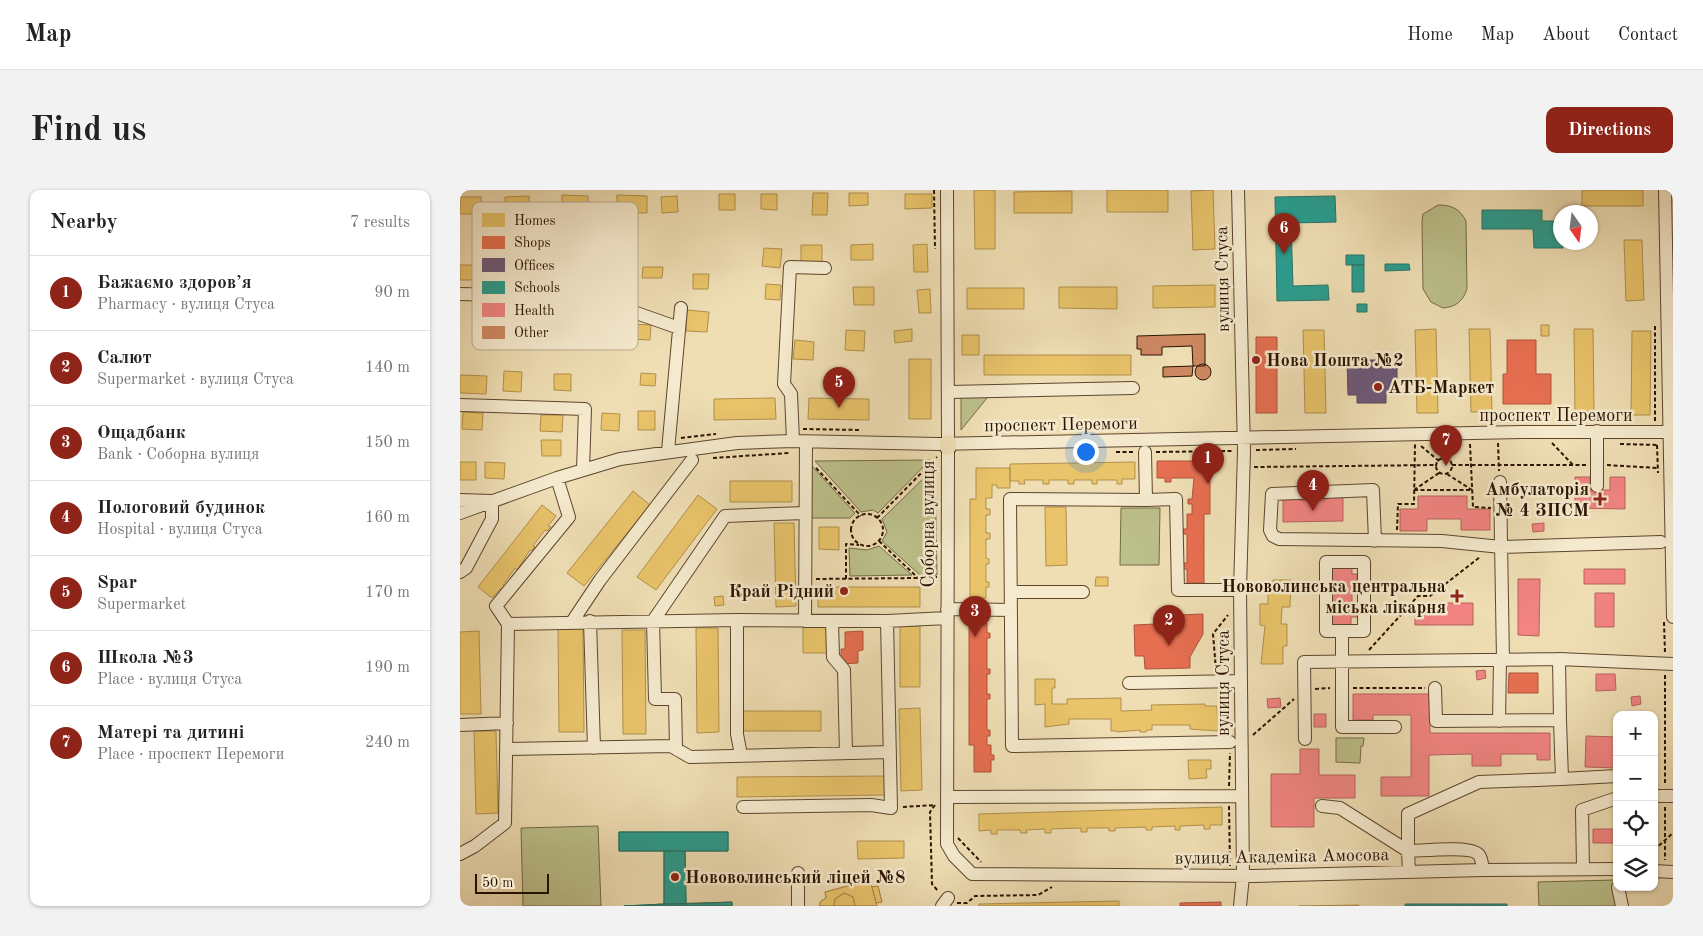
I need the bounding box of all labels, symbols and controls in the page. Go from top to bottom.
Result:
text: Map [25,23,72,47]
text: Home [1407,26,1453,44]
text: Map [1481,26,1514,44]
text: About [1542,26,1590,44]
text: Contact [1618,26,1678,44]
button: Directions [1546,107,1673,153]
text: Find us [30,113,146,148]
legend [472,202,638,350]
north arrow [1553,205,1598,250]
text: Nearby [50,212,118,233]
pin: 6 [1268,213,1300,254]
text: Homes [514,214,556,228]
text: 7 results [350,215,410,231]
street label: вулиця Стуса [1213,226,1233,332]
text: Shops [514,236,551,250]
text: Offices [514,259,554,273]
text: Бажаємо здоровʼя [97,274,252,293]
text: Schools [514,281,560,295]
text: 1 [61,285,71,301]
text: 90 m [374,285,410,301]
text: Pharmacy · вулиця Стуса [97,297,275,313]
text: Health [514,304,555,318]
text: Other [514,326,549,340]
text: Салют [97,349,152,368]
place label: Нова Пошта №2 [1266,352,1404,370]
marker: Нова Пошта №2 [1250,354,1262,366]
text: 2 [61,360,71,376]
text: 140 m [365,360,410,376]
pin: 5 [823,367,855,408]
text: Supermarket · вулиця Стуса [97,372,294,388]
place label: АТБ-Маркет [1388,379,1494,397]
marker: АТБ-Маркет [1372,381,1384,393]
street label: проспект Перемоги [1479,407,1633,425]
street label: проспект Перемоги [984,415,1138,435]
text: Ощадбанк [97,424,186,443]
pin: 7 [1430,425,1462,466]
text: 3 [61,435,71,451]
text: 150 m [365,435,410,451]
your location [1073,439,1099,465]
pin: 1 [1192,443,1224,484]
text: Bank · Соборна вулиця [97,447,259,463]
street label: Соборна вулиця [920,460,938,588]
pin: 4 [1297,470,1329,511]
place label: Амбулаторія № 4 ЗПСМ [1485,481,1589,520]
marker: Амбулаторія № 4 ЗПСМ [1593,492,1607,506]
text: Пологовий будинок [97,499,265,518]
text: 4 [61,510,71,526]
text: 160 m [365,510,410,526]
text: Hospital · вулиця Стуса [97,522,263,538]
text: Spar [97,574,137,593]
place label: Нововолинська центральна міська лікарня [1221,578,1446,617]
place label: Край Рідний [728,583,834,601]
text: 5 [61,585,71,601]
text: 170 m [365,585,410,601]
marker: Край Рідний [838,585,850,597]
marker: Нововолинська центральна міська лікарня [1450,589,1464,603]
pin: 3 [959,596,991,637]
text: Supermarket [97,597,186,613]
pin: 2 [1153,605,1185,646]
street label: вулиця Стуса [1215,630,1233,736]
text: Школа №3 [97,649,194,668]
text: 6 [61,660,71,676]
text: 190 m [365,660,410,676]
text: Place · вулиця Стуса [97,672,242,688]
map controls [1613,711,1658,891]
button: + [1613,711,1658,756]
text: Матері та дитині [97,724,244,743]
text: 7 [61,735,71,751]
text: 240 m [365,735,410,751]
text: Place · проспект Перемоги [97,747,284,763]
button: − [1613,756,1658,801]
button: locate [1613,801,1658,846]
street label: вулиця Академіка Амосова [1175,846,1390,868]
button: layers [1613,846,1658,891]
place label: Нововолинський ліцей №8 [685,869,905,887]
scale bar [475,871,549,894]
marker: Нововолинський ліцей №8 [669,871,681,883]
text: 50 m [482,876,513,890]

